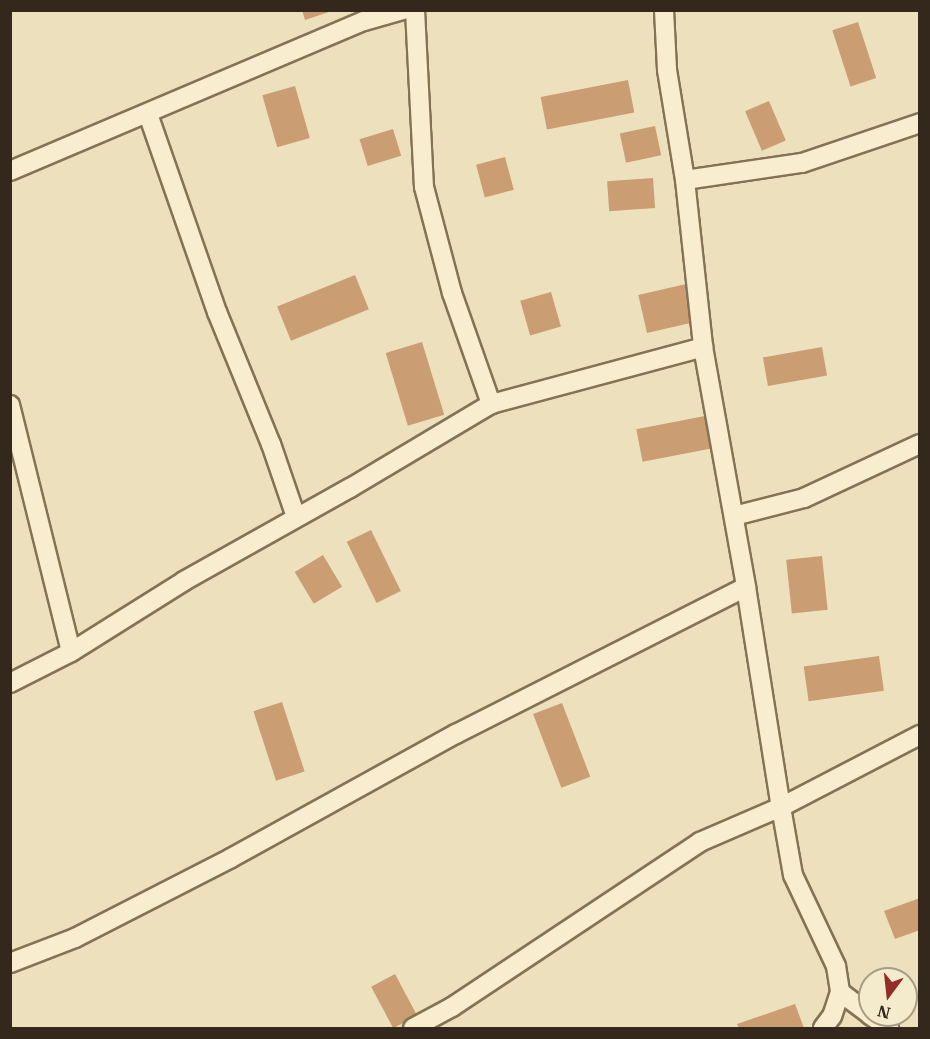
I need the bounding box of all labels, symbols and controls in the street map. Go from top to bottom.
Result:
north arrow [858,967,918,1027]
text: N [875,1001,893,1024]

